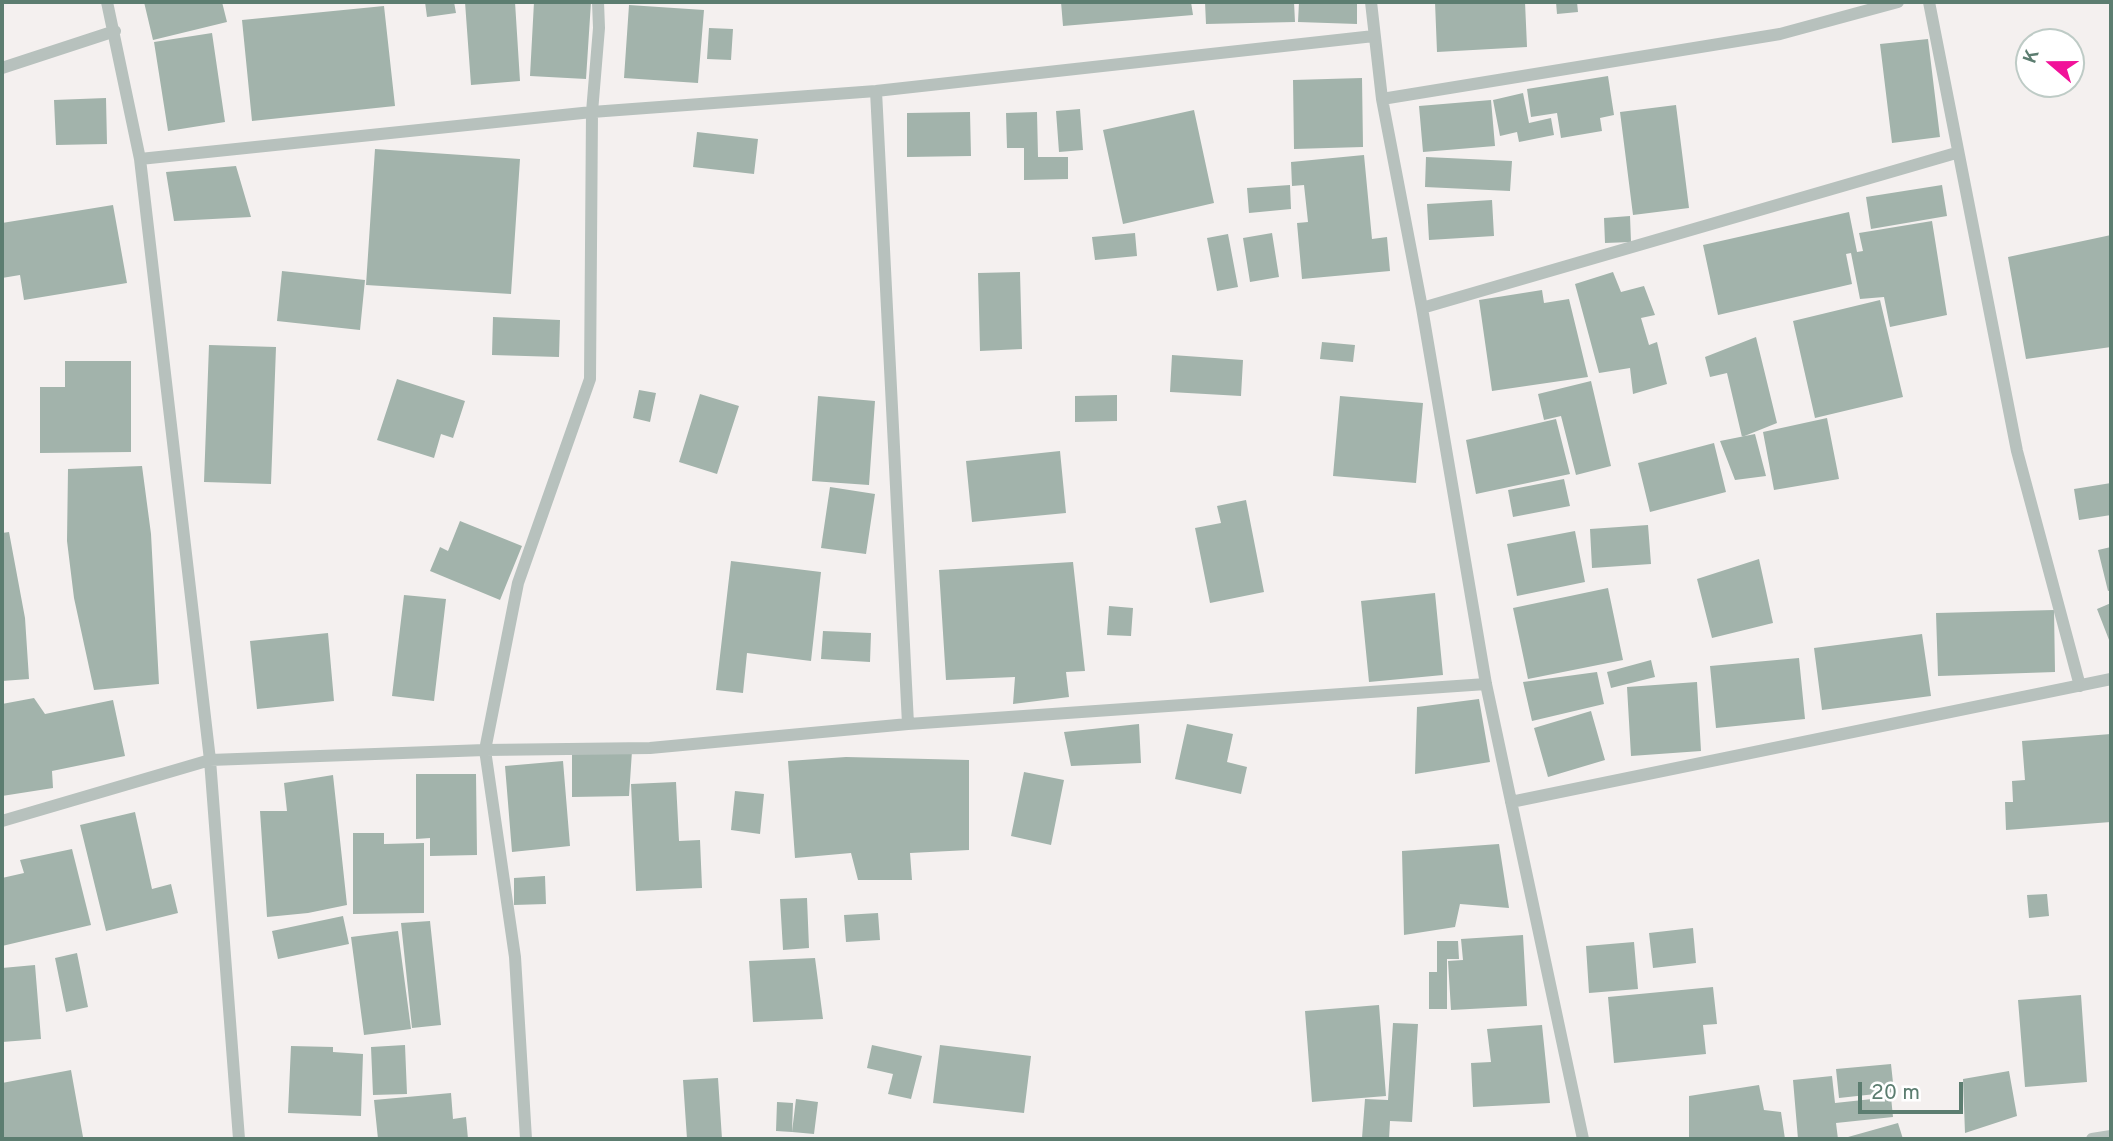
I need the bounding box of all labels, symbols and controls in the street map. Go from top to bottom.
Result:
north arrow [2015,28,2085,98]
text: K [2019,46,2046,67]
scale bar [1861,1068,1966,1112]
text: 20 m [1871,1080,1920,1107]

